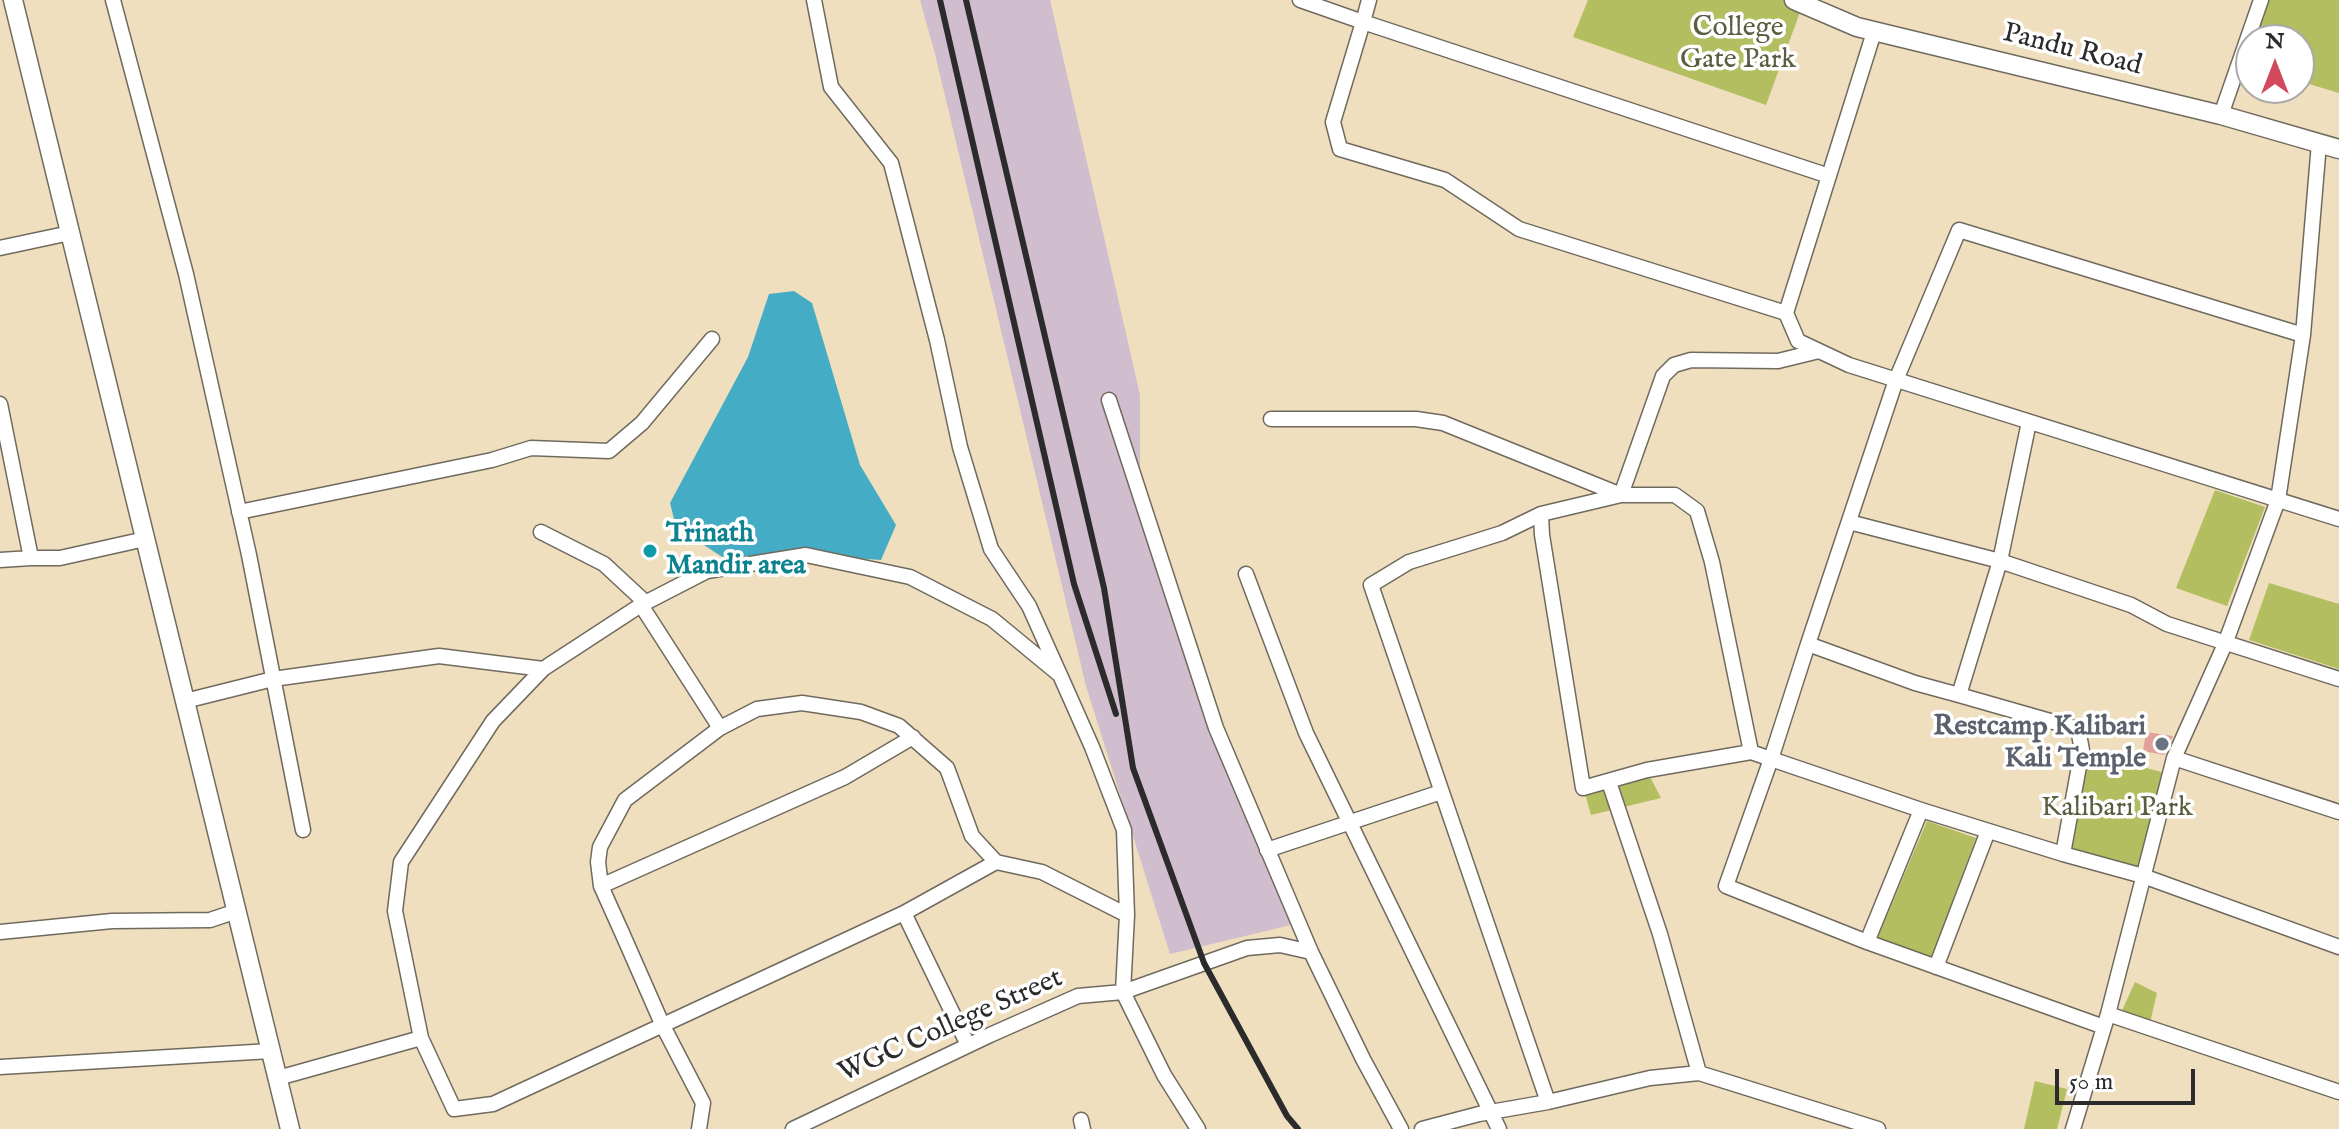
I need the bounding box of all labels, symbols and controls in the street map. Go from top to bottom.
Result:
park label: College Gate Park [1680,12,1796,78]
street label: Pandu Road [1999,18,2145,84]
north arrow [2235,24,2315,104]
text: N [2265,28,2285,56]
place label: Trinath Mandir area [666,518,805,584]
marker: Trinath Mandir area [641,542,659,560]
place label: Restcamp Kalibari Kali Temple [1933,711,2146,777]
marker: Restcamp Kalibari Kali Temple [2153,735,2171,753]
park label: Kalibari Park [2041,792,2193,826]
street label: WGC College Street [834,963,1068,1091]
scale bar [2059,1053,2199,1103]
text: 50 m [2069,1067,2113,1098]

